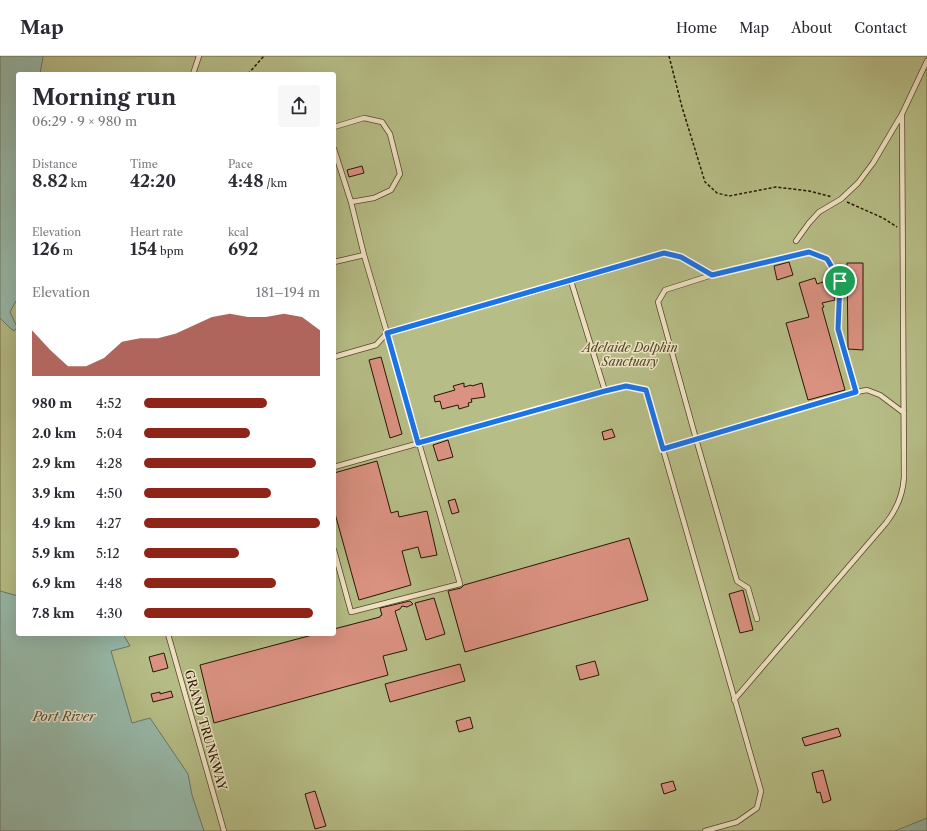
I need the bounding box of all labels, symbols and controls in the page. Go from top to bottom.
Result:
text: Map [20,16,64,39]
text: Home [676,19,717,37]
text: Map [739,19,769,37]
text: About [791,19,832,37]
text: Contact [854,19,907,37]
text: Morning run [32,84,176,111]
button: share [278,85,320,127]
text: 06:29 · 9 × 980 m [32,113,137,129]
text: Distance [32,157,78,171]
text: Time [130,157,158,171]
text: Pace [228,157,253,171]
text: 8.82 [32,171,68,191]
text: 42:20 [130,171,176,191]
text: 4:48 [228,171,264,191]
text: km [68,176,87,190]
text: /km [264,176,287,190]
text: Elevation [32,225,81,239]
text: Heart rate [130,225,183,239]
text: kcal [228,225,249,239]
text: 126 [32,239,60,259]
text: 154 [130,239,157,259]
text: 692 [228,239,258,259]
text: m [60,244,73,258]
text: bpm [157,244,184,258]
pin [823,264,857,298]
icon: arrive [829,270,851,292]
text: Elevation [32,284,90,300]
text: 181–194 m [256,284,320,300]
park label: Adelaide Dolphin Sanctuary [580,340,678,369]
text: 980 m [32,395,72,411]
text: 4:52 [96,395,122,411]
text: 2.0 km [32,425,76,441]
text: 5:04 [96,425,122,441]
text: 2.9 km [32,455,76,471]
text: 4:28 [96,455,122,471]
text: 3.9 km [32,485,75,501]
text: 4:50 [96,485,122,501]
text: 4.9 km [32,515,76,531]
text: 4:27 [96,515,121,531]
text: 5.9 km [32,545,75,561]
text: 5:12 [96,545,120,561]
text: 6.9 km [32,575,76,591]
text: 4:48 [96,575,122,591]
text: 7.8 km [32,605,74,621]
text: 4:30 [96,605,123,621]
street label: GRAND TRUNKWAY [182,668,231,792]
water label: Port River [32,708,96,724]

